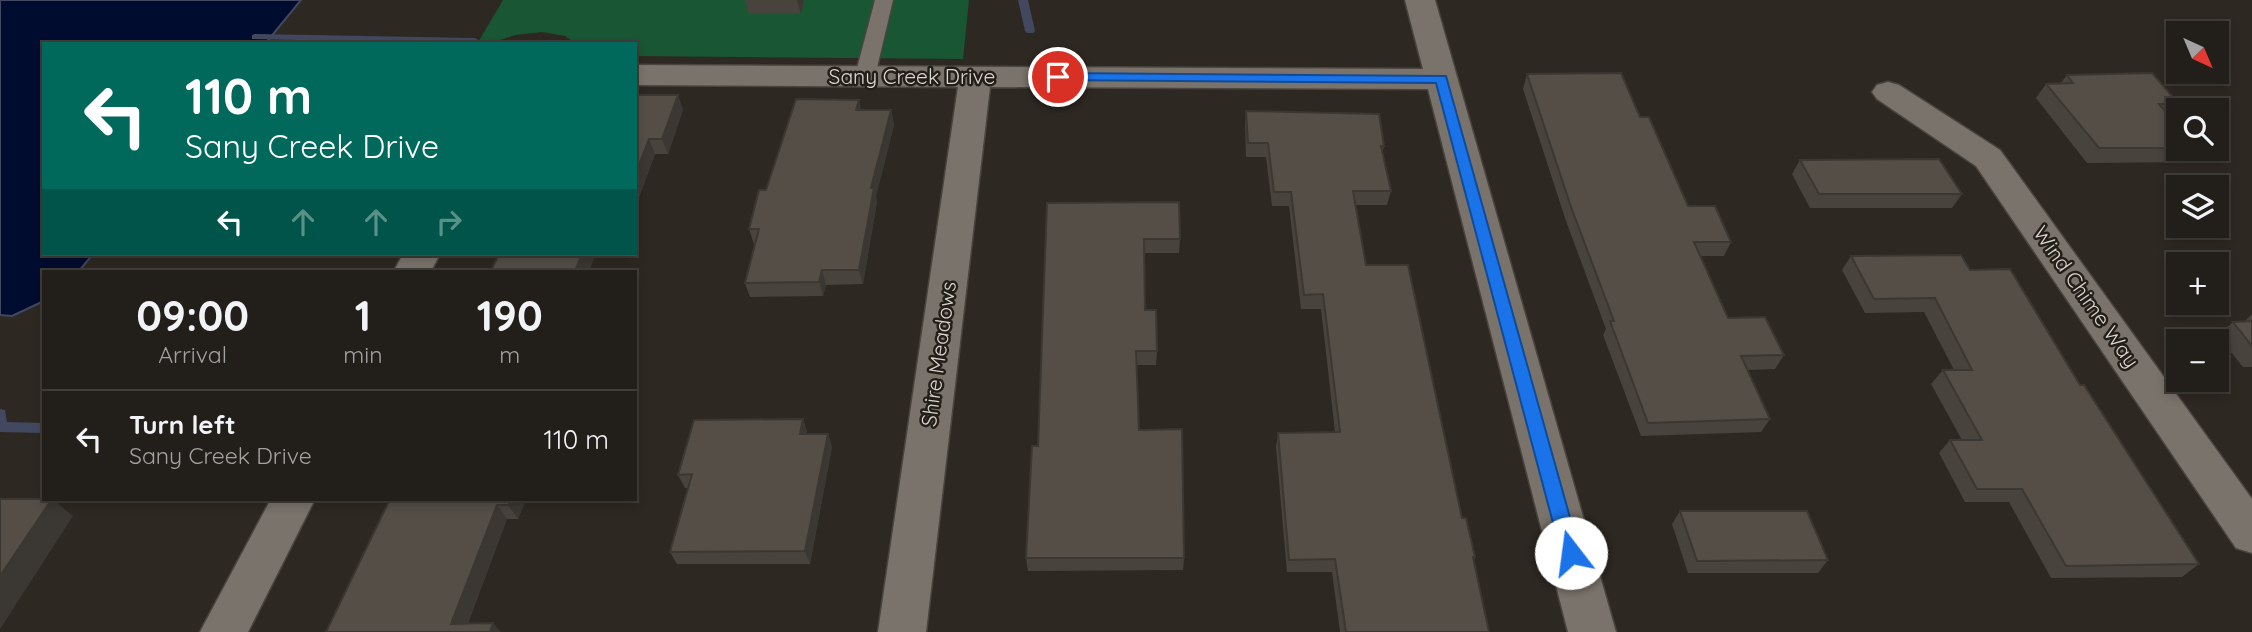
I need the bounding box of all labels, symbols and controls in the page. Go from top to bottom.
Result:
north arrow [2166,21,2230,84]
map controls [2166,21,2229,392]
pin [1028,47,1088,107]
icon: arrive [1039,58,1077,96]
street label: Sany Creek Drive [829,63,995,89]
text: 110 m [185,65,312,126]
icon: left [70,70,161,161]
button: search [2166,98,2229,161]
text: Sany Creek Drive [185,126,439,166]
button: layers [2166,175,2229,238]
icon: left [211,203,249,241]
icon: ahead [284,203,322,241]
icon: ahead [357,203,395,241]
icon: right [430,203,468,241]
street label: Wind Chime Way [2028,221,2145,372]
button: + [2166,252,2229,315]
street label: Shire Meadows [915,280,961,428]
text: 09:00 [136,289,249,342]
text: 1 [355,289,371,342]
text: 190 [477,289,543,342]
button: − [2166,329,2229,392]
text: Arrival [158,340,227,369]
text: min [343,340,382,369]
text: m [499,340,520,369]
text: Turn left [129,408,236,441]
icon: left [70,420,108,458]
text: 110 m [543,423,609,456]
text: Sany Creek Drive [129,441,312,470]
position arrow [1534,516,1608,590]

